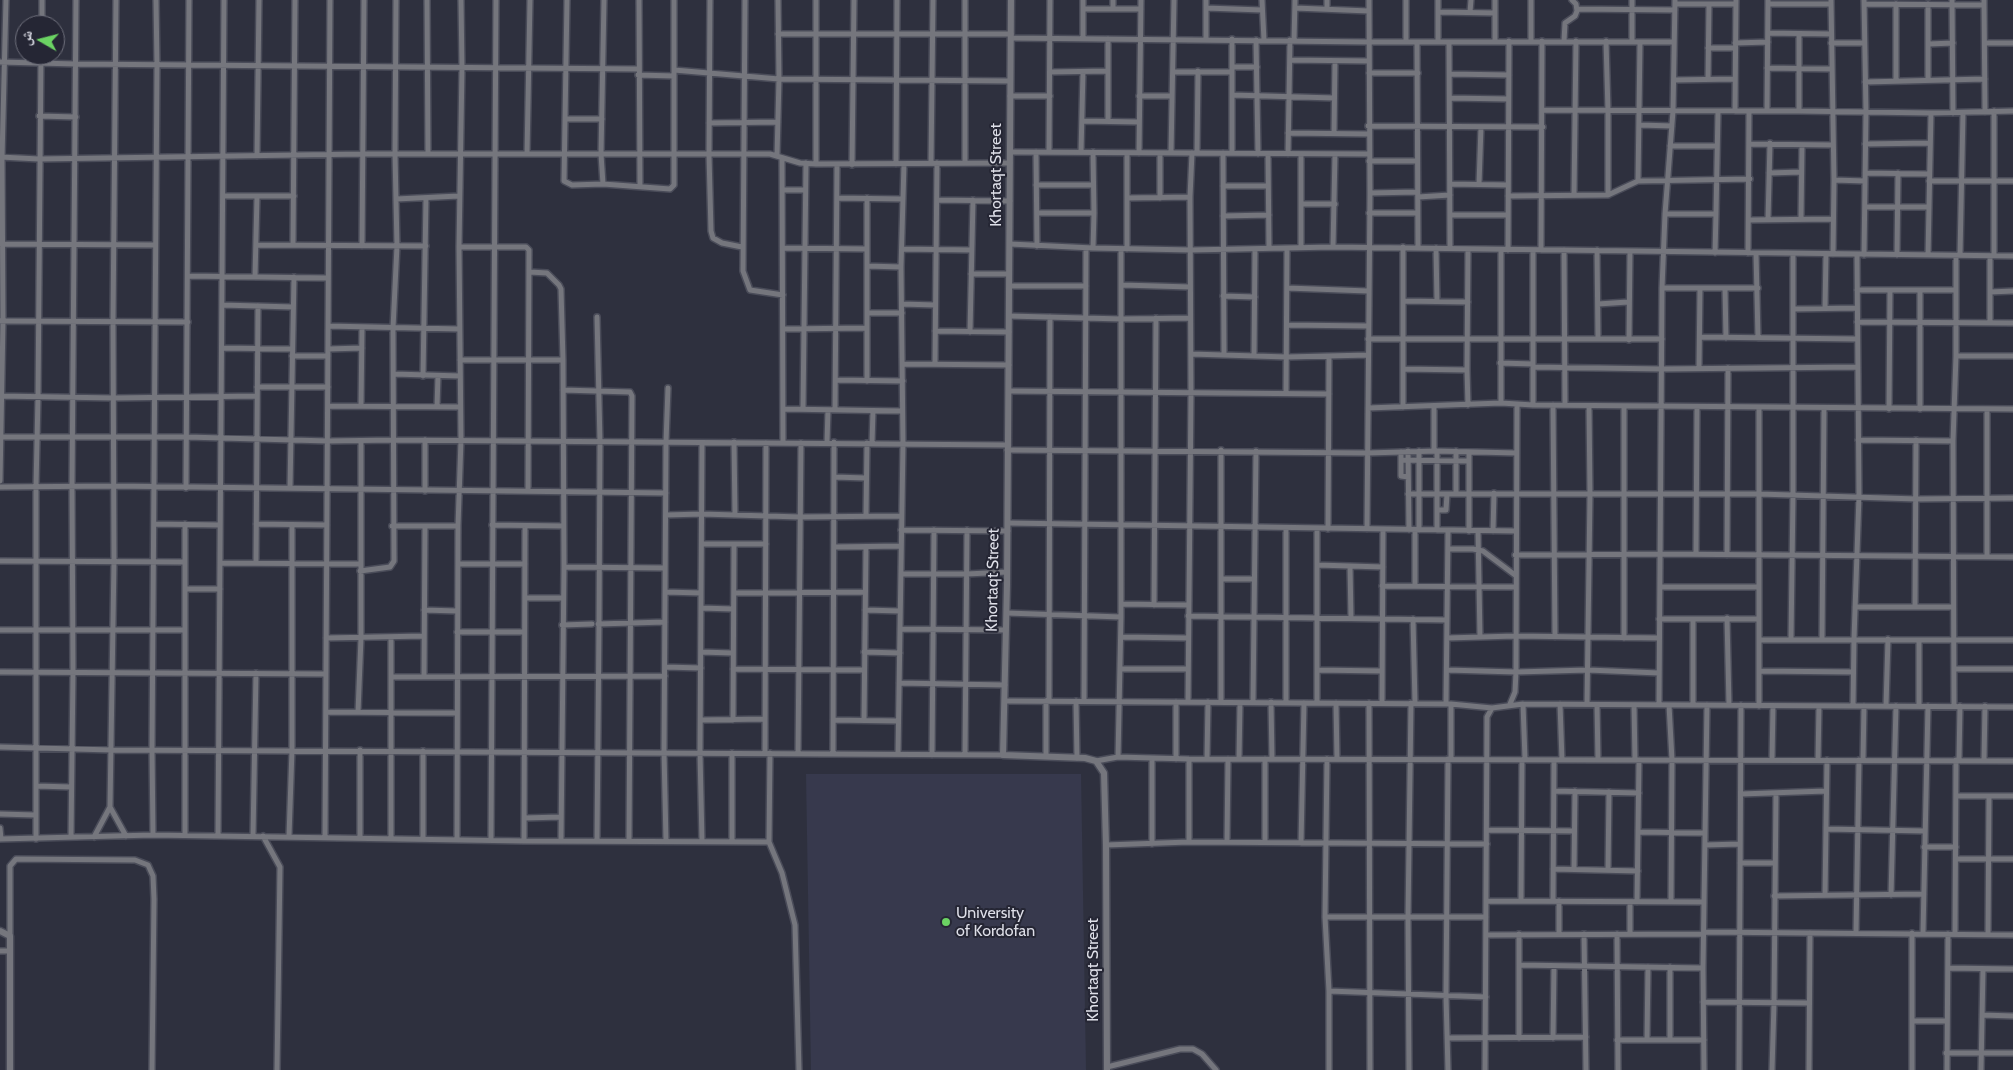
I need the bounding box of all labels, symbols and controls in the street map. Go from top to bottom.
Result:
north arrow [15,15,65,65]
text: ش [16,29,36,47]
street label: Khortaqt Street [986,123,1006,227]
street label: Khortaqt Street [982,528,1004,632]
place label: University of Kordofan [956,903,1035,941]
marker: University of Kordofan [940,916,952,928]
street label: Khortaqt Street [1083,918,1103,1022]

